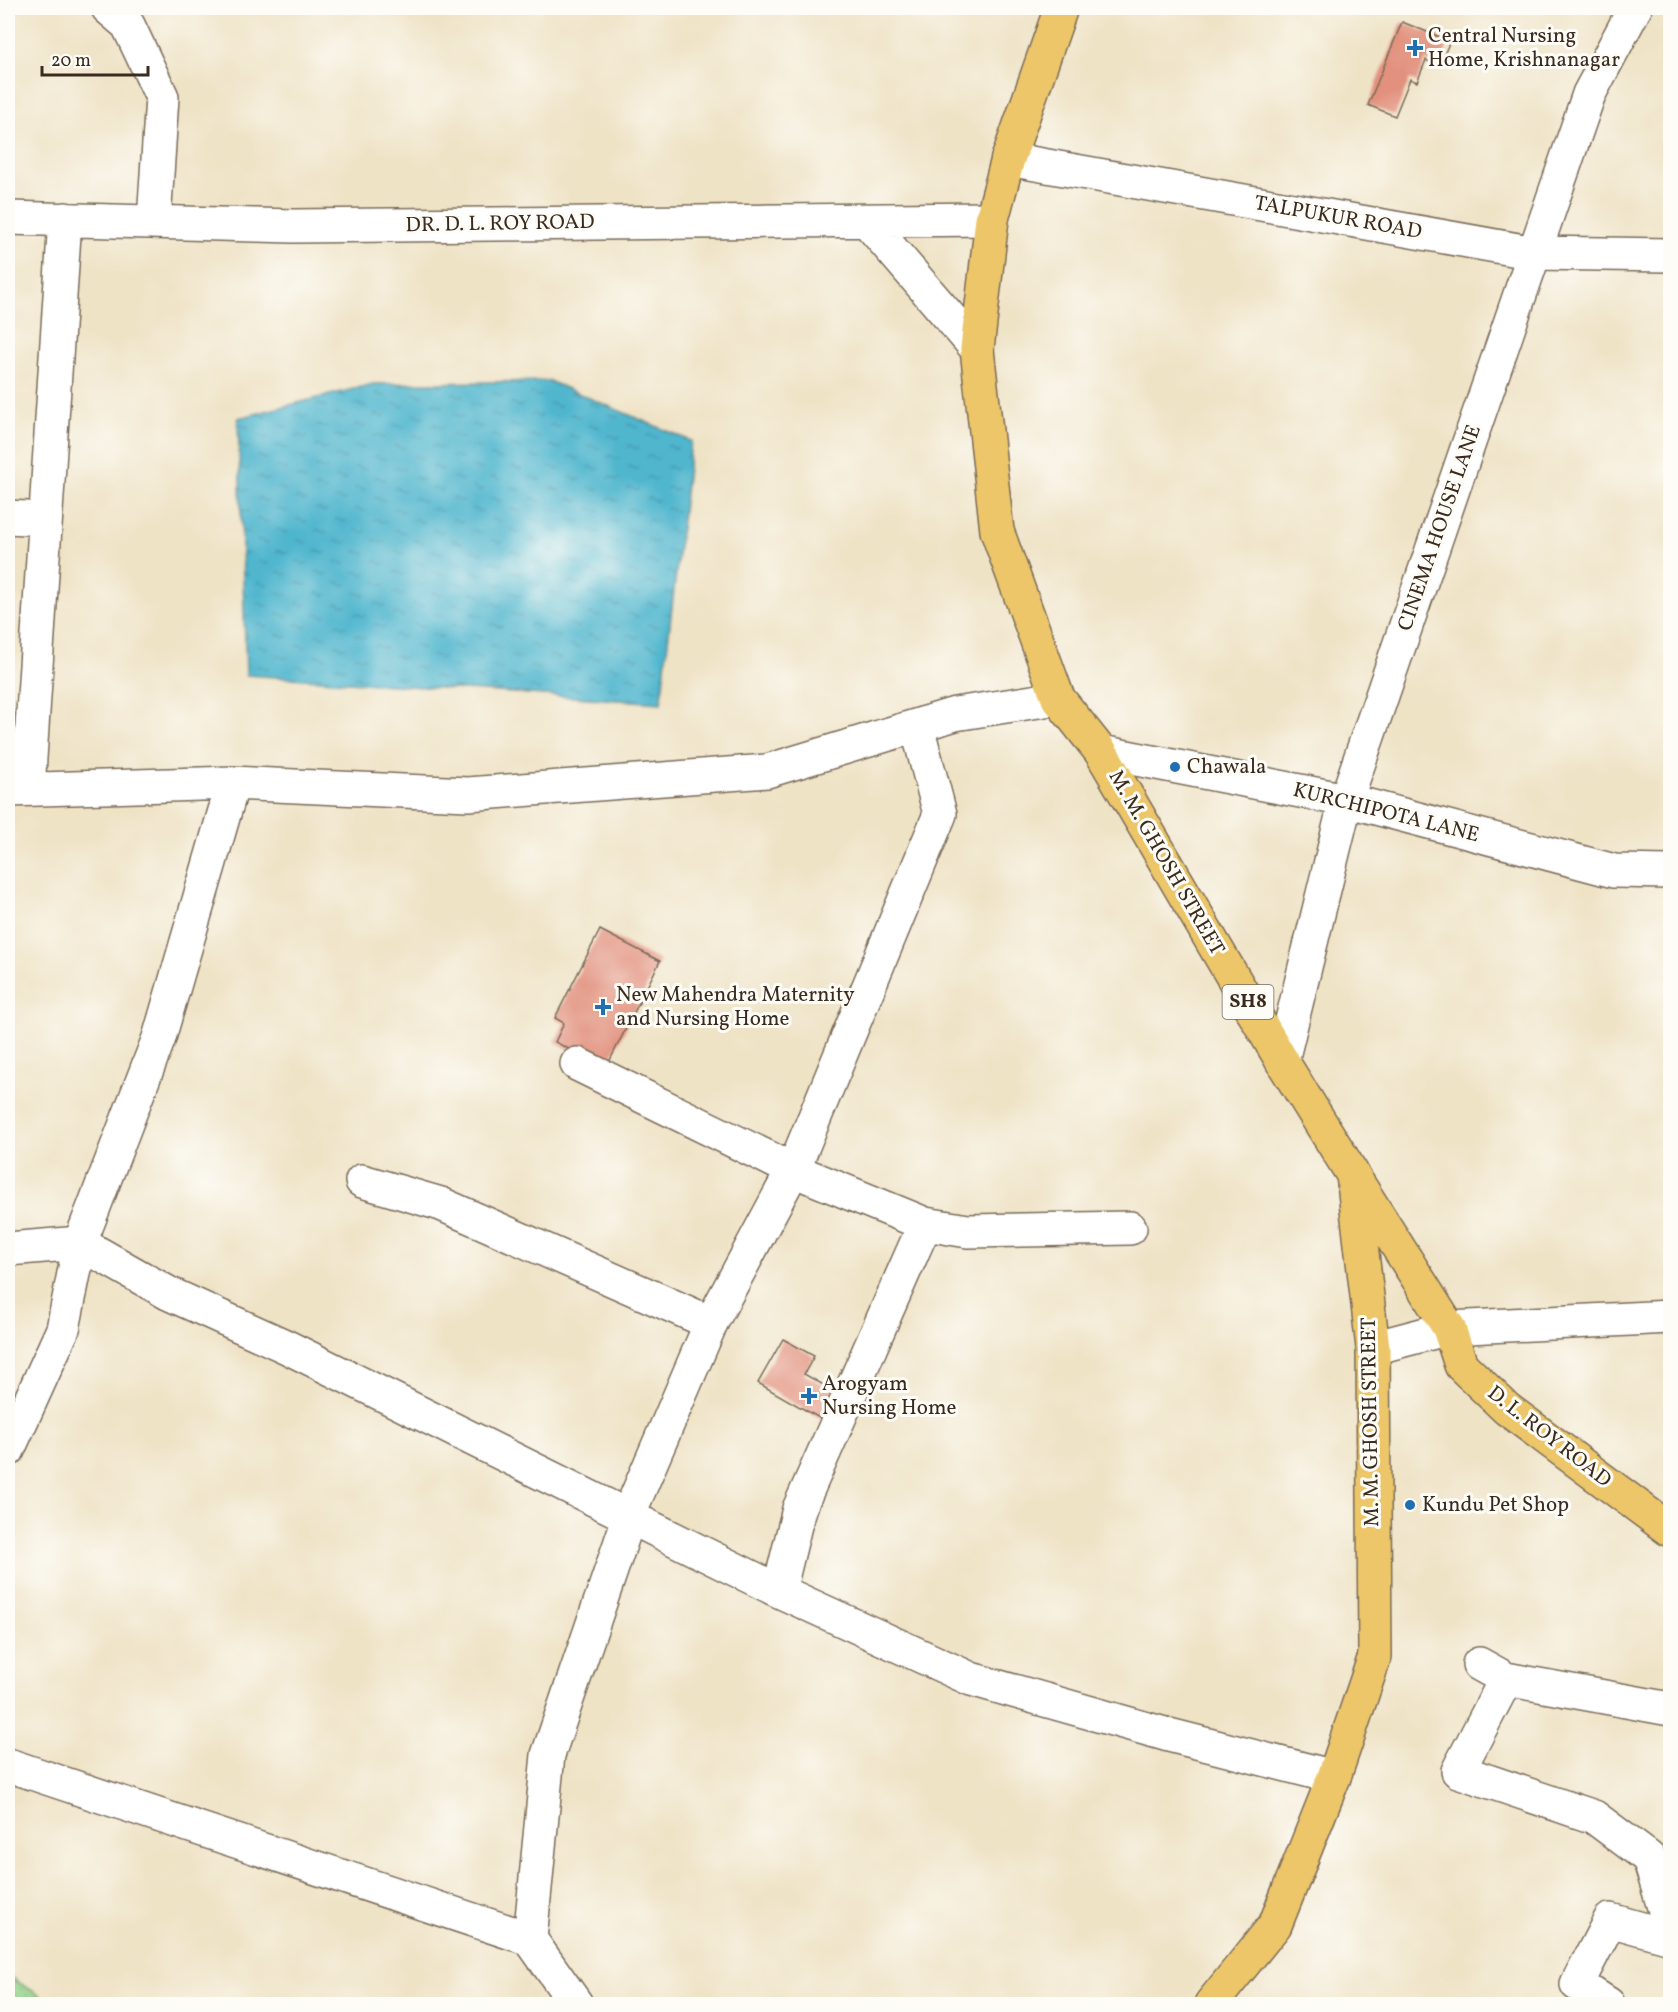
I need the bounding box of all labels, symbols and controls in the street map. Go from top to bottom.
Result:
place label: Central Nursing Home, Krishnanagar [1428,22,1620,75]
scale bar [42,39,148,77]
marker: Central Nursing Home, Krishnanagar [1406,39,1424,57]
text: 20 m [51,49,91,74]
street label: TALPUKUR ROAD [1252,189,1424,247]
street label: DR. D. L. ROY ROAD [405,208,595,240]
street label: CINEMA HOUSE LANE [1391,421,1489,635]
place label: Chawala [1187,753,1267,782]
marker: Chawala [1168,760,1182,774]
street label: M. M. GHOSH STREET [1101,765,1231,961]
street label: KURCHIPOTA LANE [1290,776,1482,850]
place label: New Mahendra Maternity and Nursing Home [616,981,855,1034]
road number: SH8 [1222,985,1274,1019]
marker: New Mahendra Maternity and Nursing Home [594,998,612,1016]
street label: M. M. GHOSH STREET [1355,1317,1387,1527]
place label: Arogyam Nursing Home [822,1370,957,1423]
street label: D. L. ROY ROAD [1481,1379,1617,1495]
marker: Arogyam Nursing Home [800,1387,818,1405]
place label: Kundu Pet Shop [1422,1491,1569,1520]
marker: Kundu Pet Shop [1403,1498,1417,1512]

